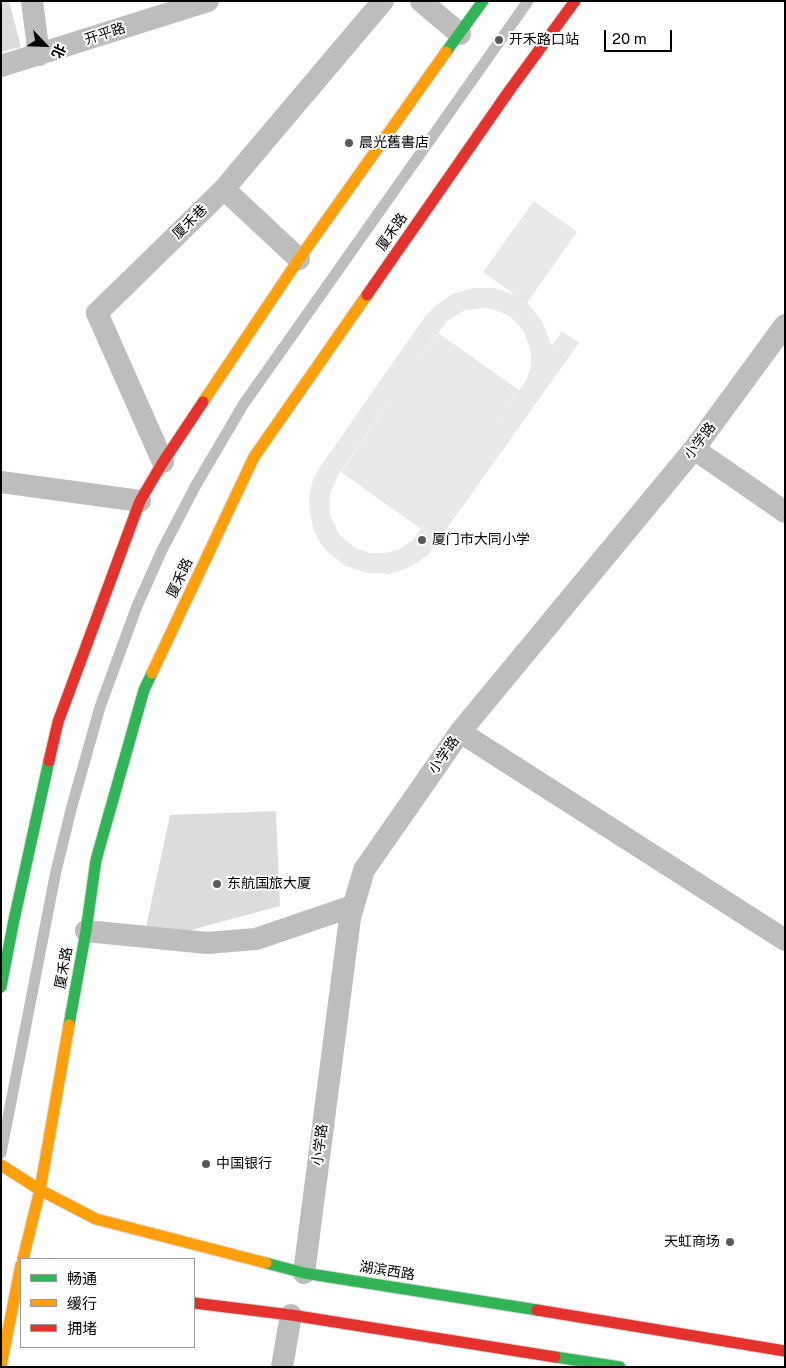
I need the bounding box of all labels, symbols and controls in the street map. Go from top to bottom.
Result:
north arrow [20,20,70,70]
street label: 开平路 [82,20,128,48]
scale bar [606,20,674,52]
text: 20 m [612,30,647,47]
place label: 开禾路口站 [509,32,579,48]
marker: 开禾路口站 [493,34,505,46]
text: 北 [49,41,69,61]
place label: 晨光舊書店 [359,135,429,151]
marker: 晨光舊書店 [343,137,355,149]
street label: 厦禾巷 [169,201,211,243]
street label: 厦禾路 [373,210,411,254]
street label: 小学路 [681,419,719,463]
place label: 厦门市大同小学 [432,532,530,548]
marker: 厦门市大同小学 [416,534,428,546]
street label: 厦禾路 [164,555,196,601]
street label: 小学路 [425,733,463,777]
place label: 东航国旅大厦 [227,876,311,892]
marker: 东航国旅大厦 [211,878,223,890]
street label: 厦禾路 [52,946,76,990]
street label: 小学路 [309,1123,331,1167]
place label: 中国银行 [216,1156,272,1172]
marker: 中国银行 [200,1158,212,1170]
place label: 天虹商场 [664,1234,720,1250]
marker: 天虹商场 [724,1236,736,1248]
legend [20,1258,195,1348]
street label: 湖滨西路 [358,1258,416,1284]
text: 畅通 [67,1270,97,1287]
text: 缓行 [67,1295,97,1312]
text: 拥堵 [67,1320,97,1337]

